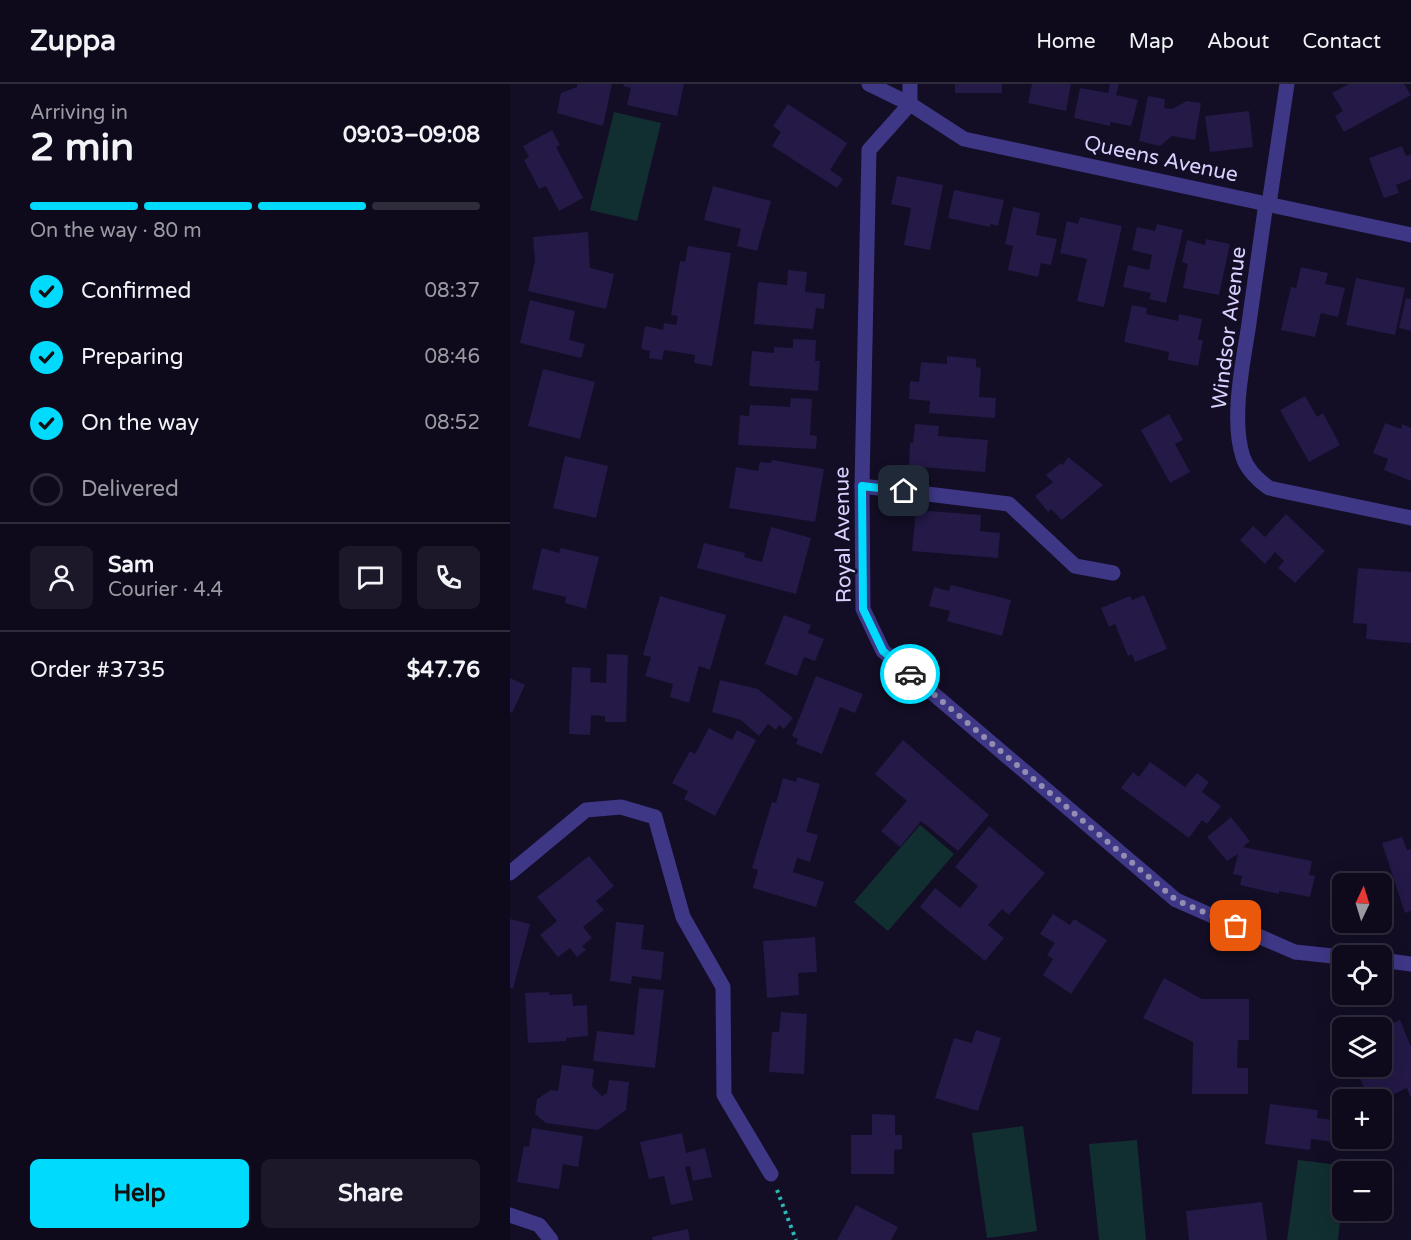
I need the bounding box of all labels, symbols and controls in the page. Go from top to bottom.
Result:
text: Zuppa [30,24,116,58]
text: Home [1036,29,1096,54]
text: Map [1129,29,1174,54]
text: About [1207,29,1269,54]
text: Contact [1302,29,1381,54]
text: Arriving in [30,101,128,125]
text: 09:03–09:08 [343,122,480,148]
text: 2 min [30,124,134,171]
street label: Queens Avenue [1082,130,1240,188]
text: On the way · 80 m [30,219,202,243]
street label: Windsor Avenue [1207,245,1251,411]
icon: check [30,275,63,308]
text: Confirmed [81,278,191,304]
text: 08:37 [425,279,480,303]
icon: check [30,341,63,374]
text: Preparing [81,344,184,370]
text: 08:46 [425,345,480,369]
icon: check [30,407,63,440]
text: On the way [81,410,199,436]
text: 08:52 [425,411,480,435]
pin [878,465,929,516]
street label: Royal Avenue [829,466,857,603]
icon: home [887,474,920,507]
text: Delivered [81,476,179,502]
button: person [30,546,93,609]
button: chat [339,546,402,609]
button: phone [417,546,480,609]
text: Sam [108,552,154,578]
text: Courier · 4.4 [108,578,223,602]
courier [880,644,940,704]
text: Order #3735 [30,657,165,683]
text: $47.76 [407,657,480,683]
icon: car [894,658,927,691]
north arrow [1332,873,1392,933]
map controls [1332,873,1392,1221]
pin [1210,900,1261,951]
icon: bag [1219,909,1252,942]
button: locate [1332,945,1392,1005]
button: layers [1332,1017,1392,1077]
button: + [1332,1089,1392,1149]
button: Help [30,1159,249,1228]
button: Share [261,1159,480,1228]
button: − [1332,1161,1392,1221]

